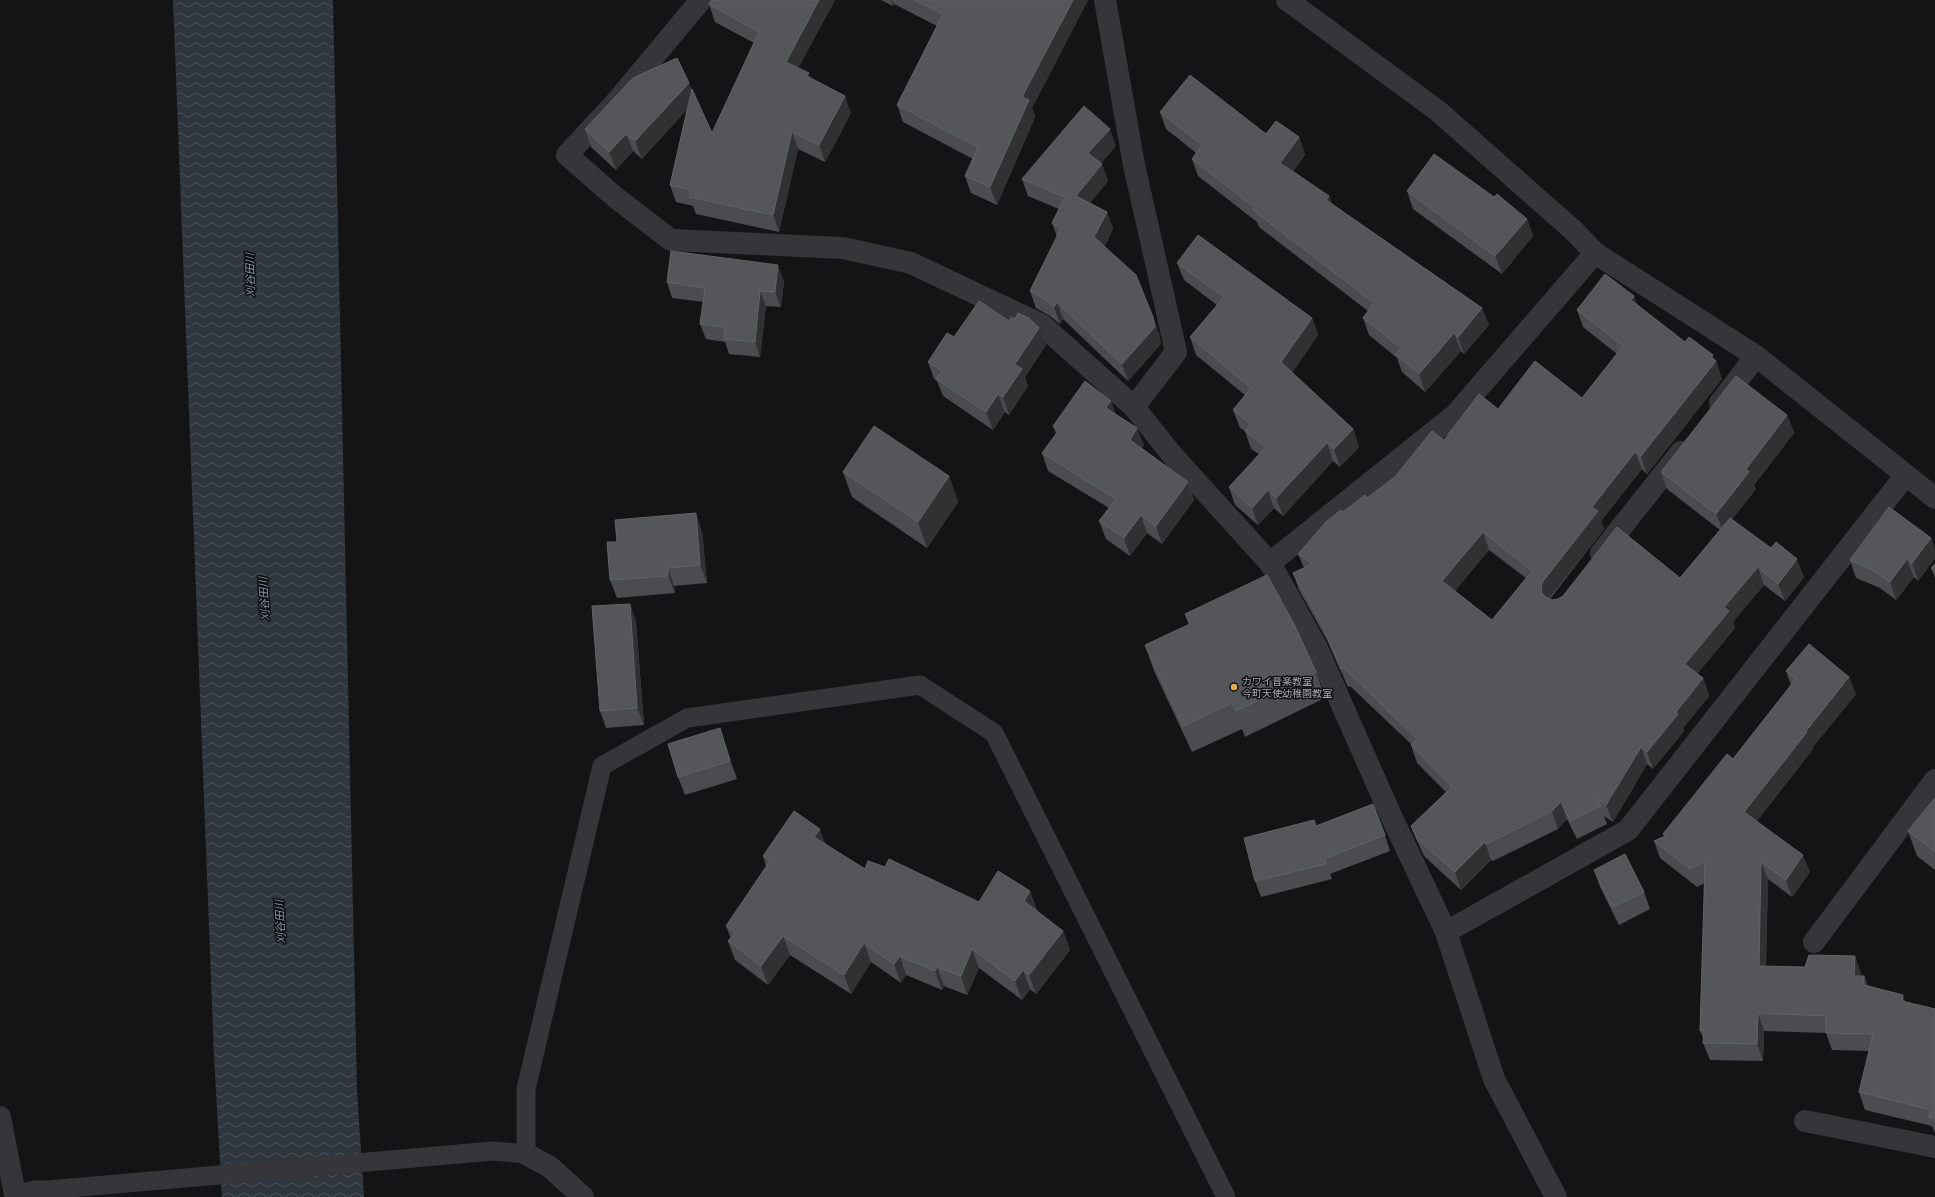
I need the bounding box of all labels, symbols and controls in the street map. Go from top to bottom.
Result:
water label: 刈谷田川 [243,252,257,297]
water label: 刈谷田川 [256,576,272,621]
place label: カワイ音楽教室 今町天使幼稚園教室 [1242,675,1332,700]
marker: カワイ音楽教室 今町天使幼稚園教室 [1229,682,1239,692]
water label: 刈谷田川 [272,899,288,944]

